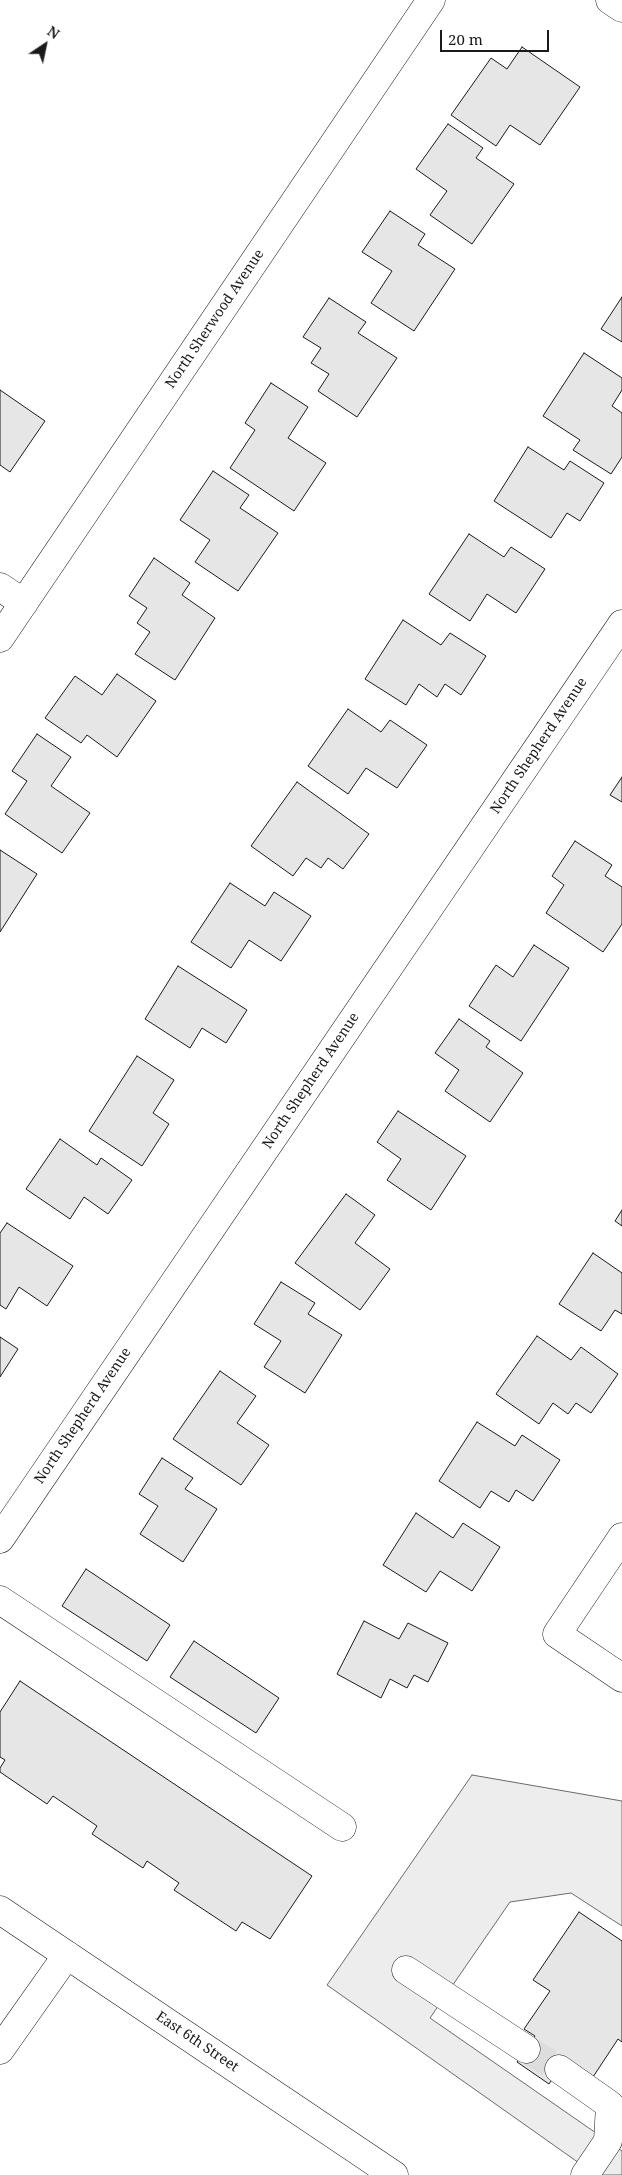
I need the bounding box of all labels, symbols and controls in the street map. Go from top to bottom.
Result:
north arrow [20,20,70,70]
scale bar [442,20,551,52]
text: N [44,21,64,43]
text: 20 m [448,29,483,49]
street label: North Sherwood Avenue [162,246,268,392]
street label: North Shepherd Avenue [487,675,591,817]
street label: North Shepherd Avenue [259,1010,363,1152]
street label: North Shepherd Avenue [31,1345,135,1487]
street label: East 6th Street [153,2008,241,2076]

